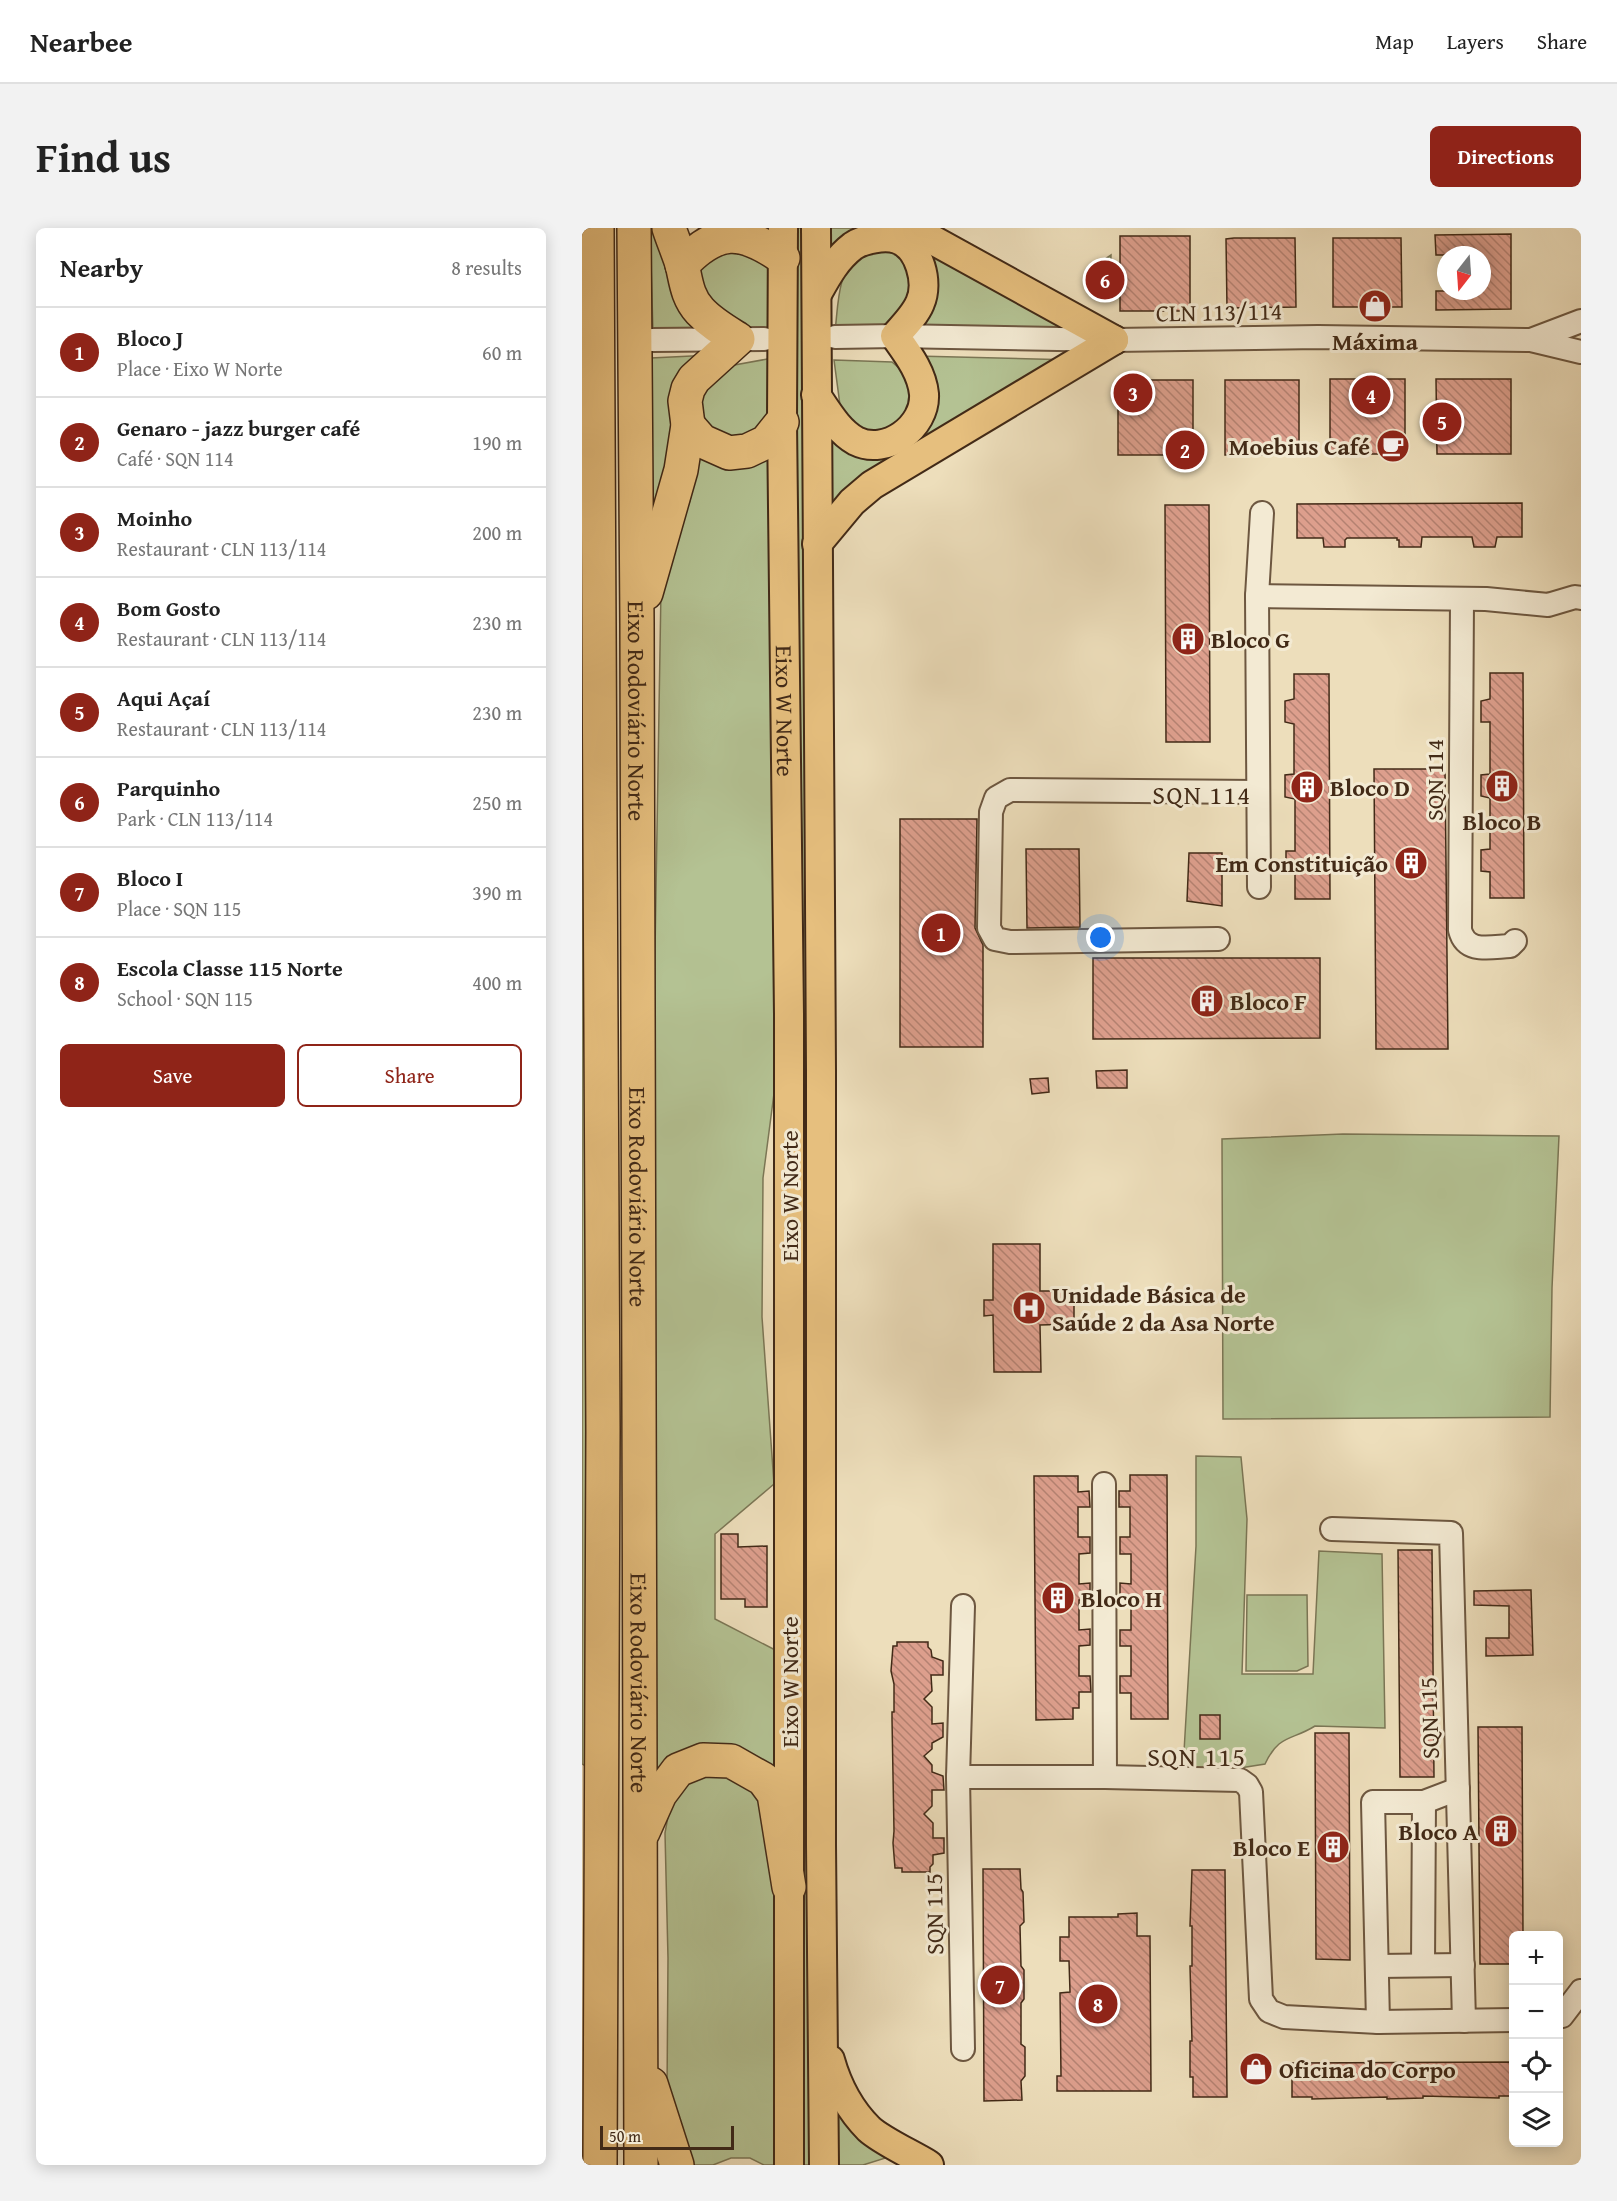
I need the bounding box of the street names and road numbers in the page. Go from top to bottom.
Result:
street label: CLN 113/114 [1156,293,1282,331]
street label: Eixo Rodoviário Norte [619,601,655,821]
street label: Eixo W Norte [767,645,804,777]
street label: SQN 114 [1417,739,1452,821]
street label: Eixo Rodoviário Norte [621,1087,656,1307]
street label: Eixo W Norte [772,1130,807,1262]
street label: Eixo Rodoviário Norte [622,1573,658,1793]
street label: Eixo W Norte [772,1616,807,1748]
street label: SQN 115 [1410,1676,1448,1760]
street label: SQN 115 [916,1873,952,1955]

